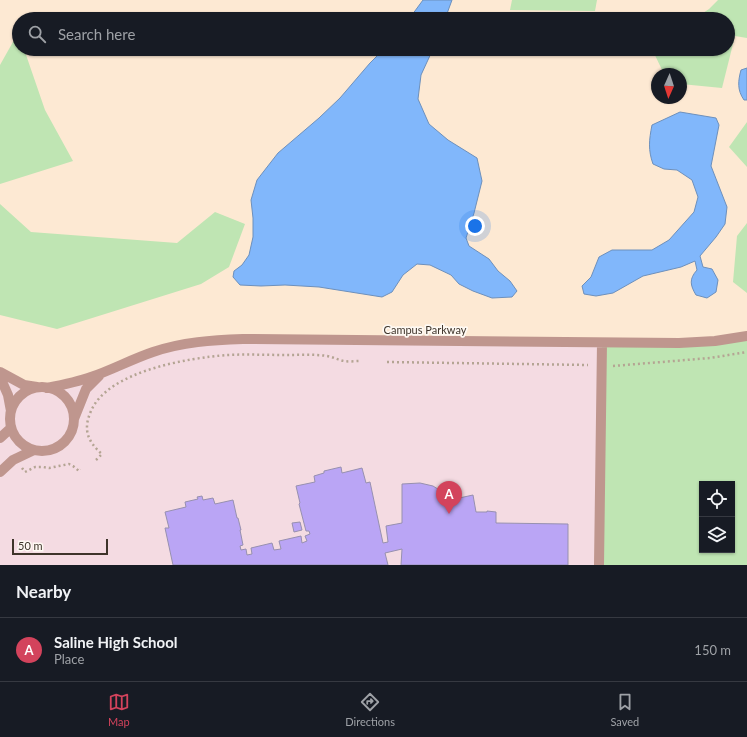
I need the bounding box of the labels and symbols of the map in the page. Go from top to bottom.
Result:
north arrow [651,68,687,104]
your location [465,216,485,236]
street label: Campus Parkway [384,323,467,336]
pin: A [436,481,462,514]
scale bar [12,537,108,556]

